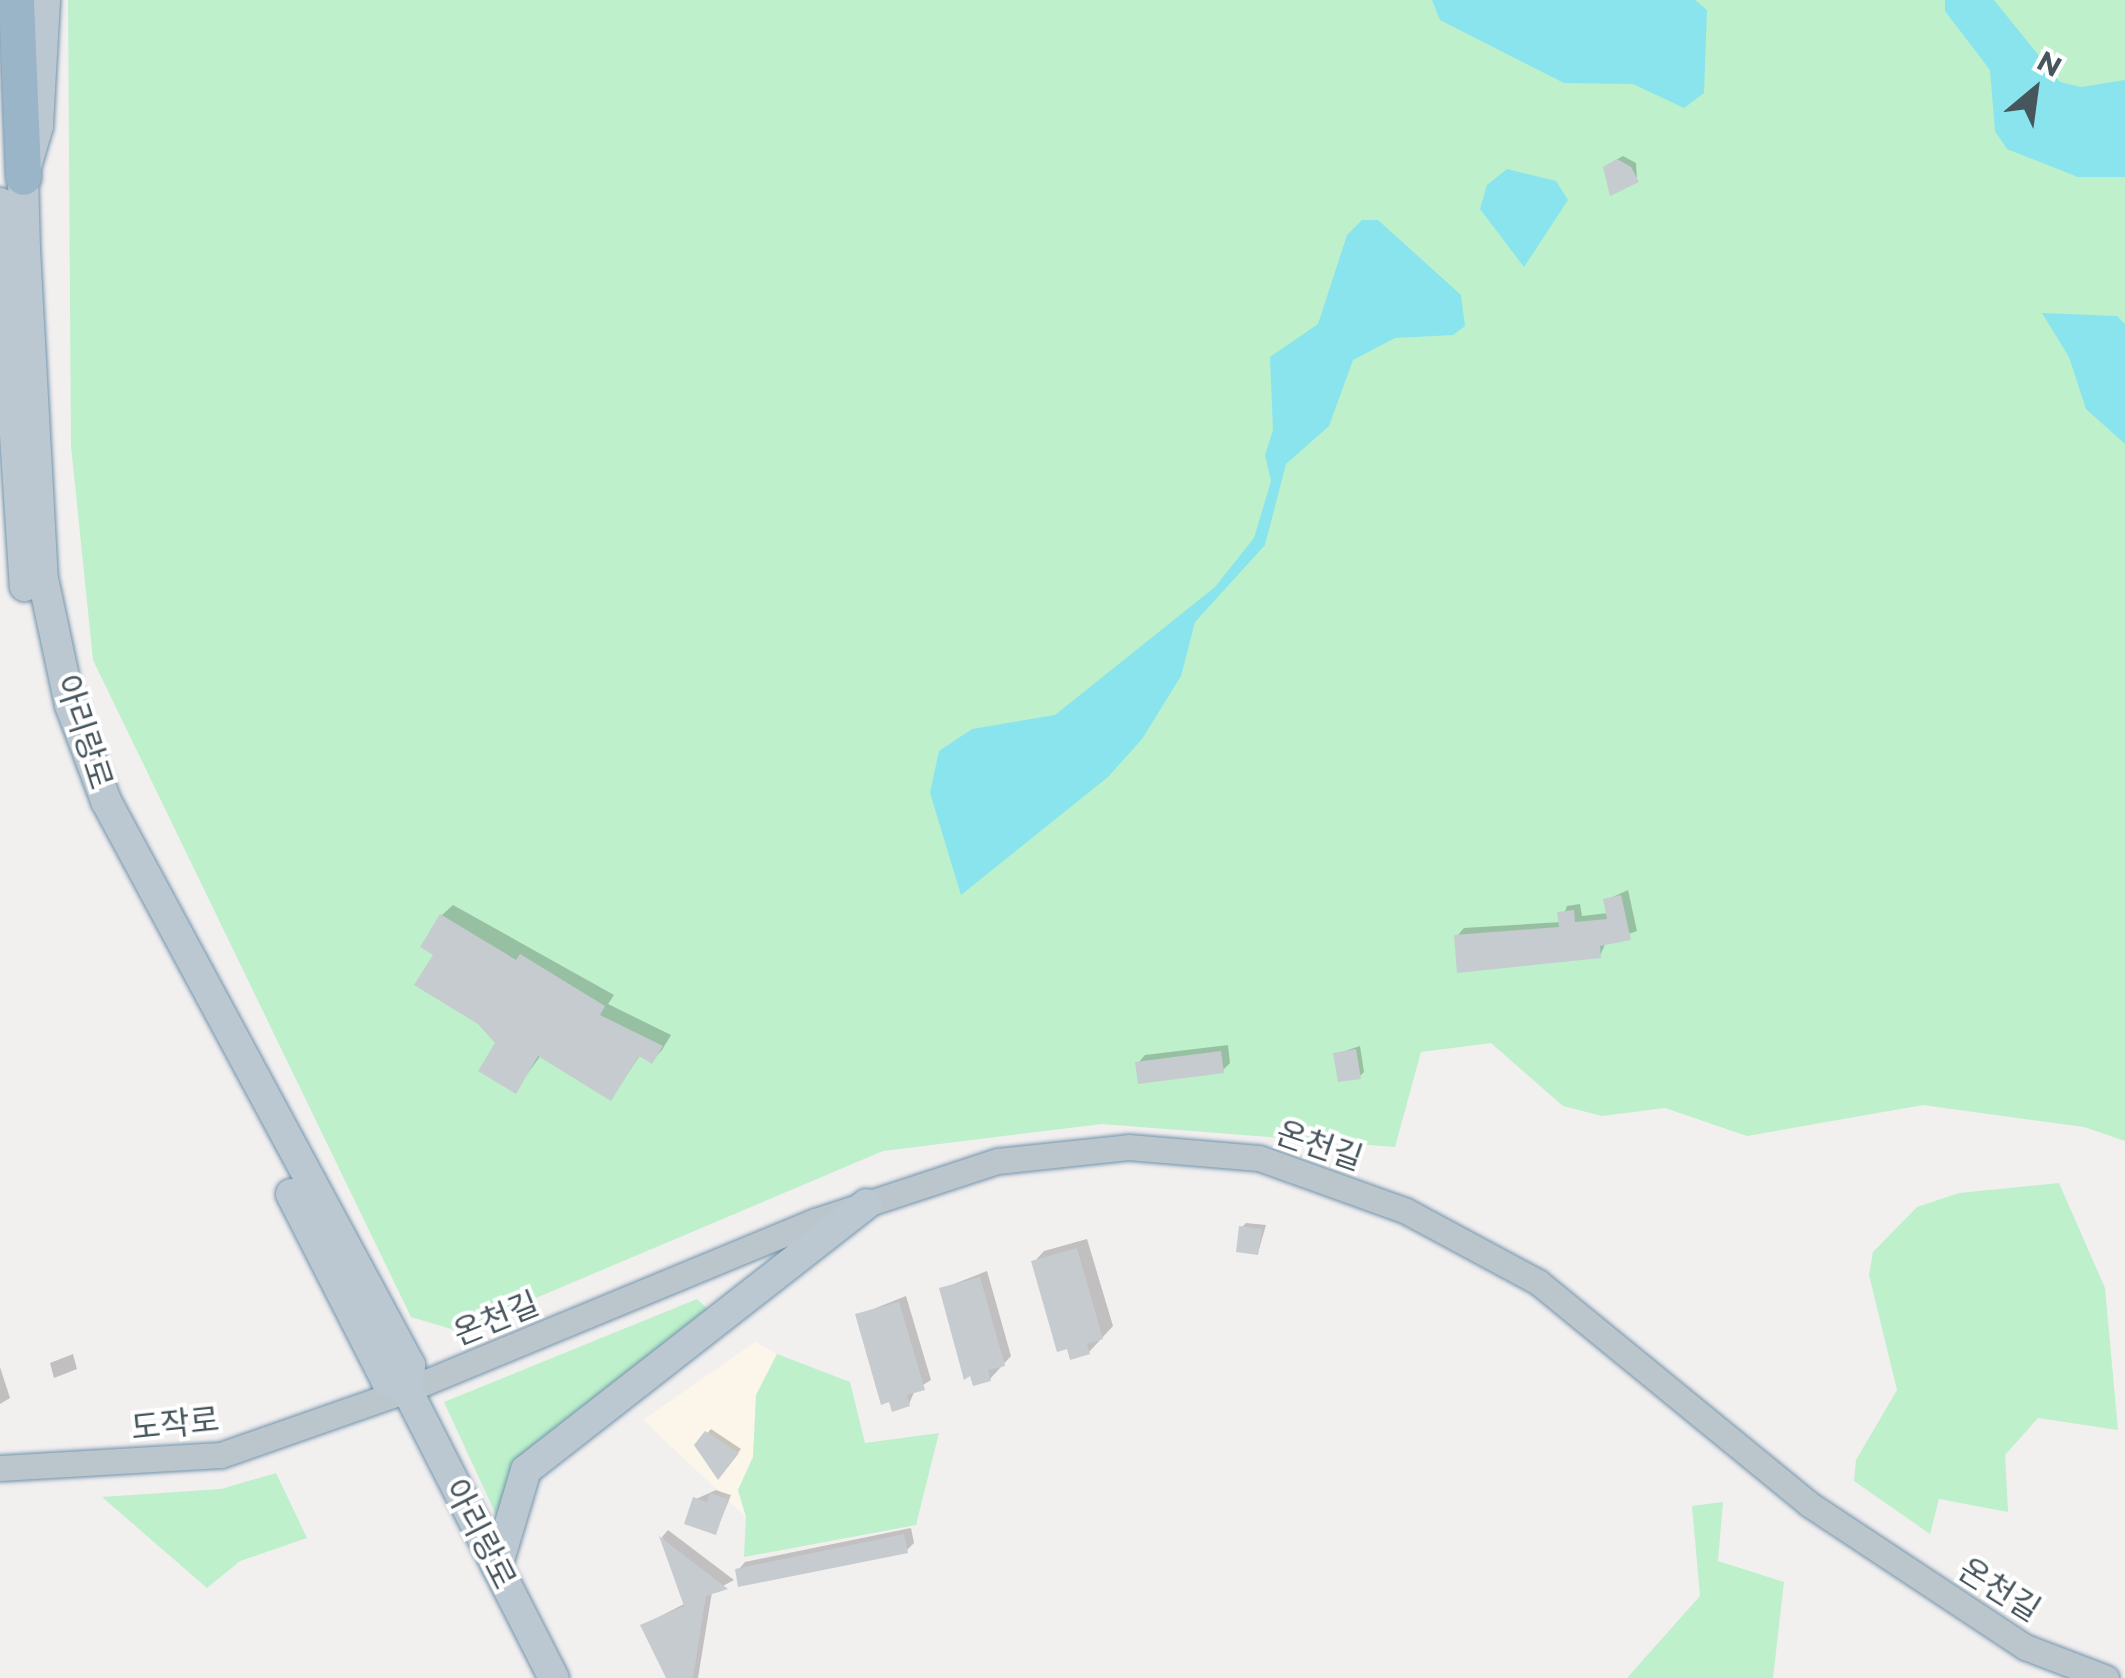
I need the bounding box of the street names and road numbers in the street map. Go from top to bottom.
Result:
street label: 아리랑로 [48,670,120,794]
street label: 온천길 [1271,1113,1367,1179]
street label: 온천길 [448,1285,544,1353]
street label: 도작로 [129,1400,221,1448]
street label: 아리랑로 [436,1473,524,1595]
street label: 온천길 [1951,1550,2047,1630]

